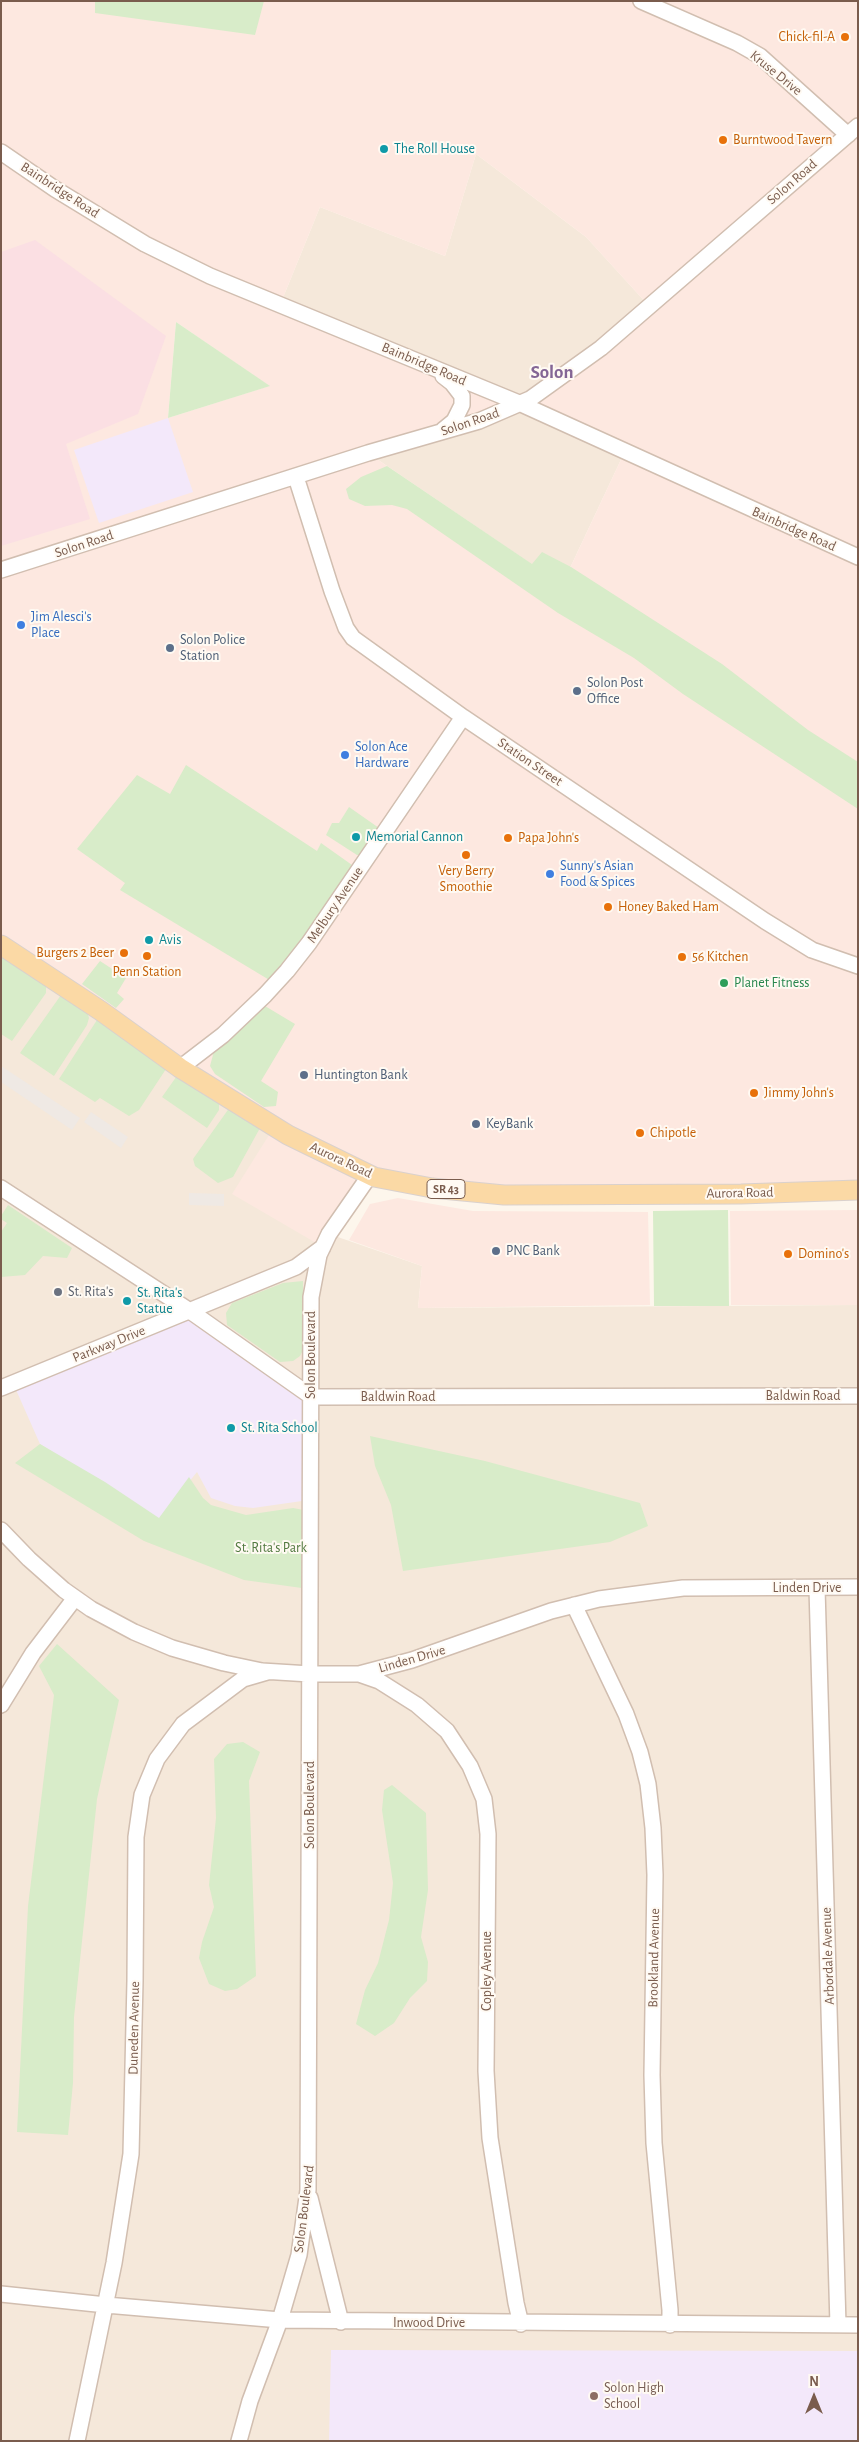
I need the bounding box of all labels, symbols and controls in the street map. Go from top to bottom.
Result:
place label: Chick-fil-A [778,29,835,45]
marker: Chick-fil-A [839,31,851,43]
street label: Kruse Drive [747,47,805,99]
place label: Burntwood Tavern [733,132,832,148]
marker: Burntwood Tavern [717,134,729,146]
place label: The Roll House [394,141,475,157]
marker: The Roll House [378,143,390,155]
street label: Solon Road [764,156,820,208]
street label: Bainbridge Road [18,158,102,222]
street label: Bainbridge Road [379,339,469,389]
district label: Solon [531,361,573,383]
street label: Solon Road [439,404,501,440]
street label: Bainbridge Road [749,503,839,555]
street label: Solon Road [53,527,115,561]
place label: Jim Alesci's Place [31,609,92,642]
marker: Jim Alesci's Place [15,619,27,631]
place label: Solon Police Station [180,632,245,664]
marker: Solon Police Station [164,642,176,654]
place label: Solon Post Office [587,675,643,708]
marker: Solon Post Office [571,685,583,697]
street label: Station Street [494,734,566,790]
place label: Solon Ace Hardware [355,739,409,772]
marker: Solon Ace Hardware [339,749,351,761]
place label: Memorial Cannon [366,829,463,845]
place label: Papa John's [518,830,579,846]
marker: Memorial Cannon [350,831,362,843]
marker: Papa John's [502,832,514,844]
marker: Very Berry Smoothie [460,849,472,861]
place label: Sunny's Asian Food & Spices [560,858,635,890]
place label: Very Berry Smoothie [438,863,494,896]
street label: Melbury Avenue [303,864,367,946]
marker: Sunny's Asian Food & Spices [544,868,556,880]
place label: Honey Baked Ham [618,899,719,915]
marker: Honey Baked Ham [602,901,614,913]
place label: Avis [159,932,181,948]
marker: Avis [143,934,155,946]
place label: Burgers 2 Beer [36,945,114,961]
marker: Burgers 2 Beer [118,947,130,959]
place label: 56 Kitchen [692,949,748,965]
marker: Penn Station [141,950,153,962]
marker: 56 Kitchen [676,951,688,963]
place label: Penn Station [112,964,182,980]
place label: Planet Fitness [734,975,809,991]
marker: Planet Fitness [718,977,730,989]
place label: Huntington Bank [314,1067,408,1083]
marker: Huntington Bank [298,1069,310,1081]
place label: Jimmy John's [764,1085,834,1101]
marker: Jimmy John's [748,1087,760,1099]
place label: KeyBank [486,1116,533,1132]
marker: KeyBank [470,1118,482,1130]
place label: Chipotle [650,1125,696,1141]
marker: Chipotle [634,1127,646,1139]
street label: Aurora Road [307,1138,375,1182]
road number: SR 43 [427,1180,465,1198]
street label: Aurora Road [706,1184,774,1202]
place label: PNC Bank [506,1243,560,1259]
marker: PNC Bank [490,1245,502,1257]
place label: Domino's [798,1246,849,1262]
marker: Domino's [782,1248,794,1260]
place label: St. Rita's [68,1284,113,1300]
place label: St. Rita's Statue [137,1285,182,1318]
marker: St. Rita's [52,1286,64,1298]
marker: St. Rita's Statue [121,1295,133,1307]
street label: Solon Boulevard [303,1311,319,1399]
street label: Parkway Drive [70,1322,148,1366]
street label: Baldwin Road [766,1388,840,1404]
street label: Baldwin Road [361,1389,435,1405]
place label: St. Rita School [241,1420,318,1436]
marker: St. Rita School [225,1422,237,1434]
park label: St. Rita's Park [235,1540,307,1556]
street label: Linden Drive [773,1580,841,1596]
street label: Linden Drive [377,1641,447,1677]
street label: Solon Boulevard [302,1761,318,1849]
street label: Arbordale Avenue [818,1907,838,2005]
street label: Brookland Avenue [645,1908,663,2008]
street label: Copley Avenue [479,1931,495,2011]
street label: Duneden Avenue [125,1981,143,2075]
street label: Solon Boulevard [290,2164,318,2254]
street label: Inwood Drive [393,2315,465,2331]
north arrow [789,2372,839,2422]
text: N [809,2375,819,2389]
place label: Solon High School [604,2380,664,2412]
marker: Solon High School [588,2390,600,2402]

